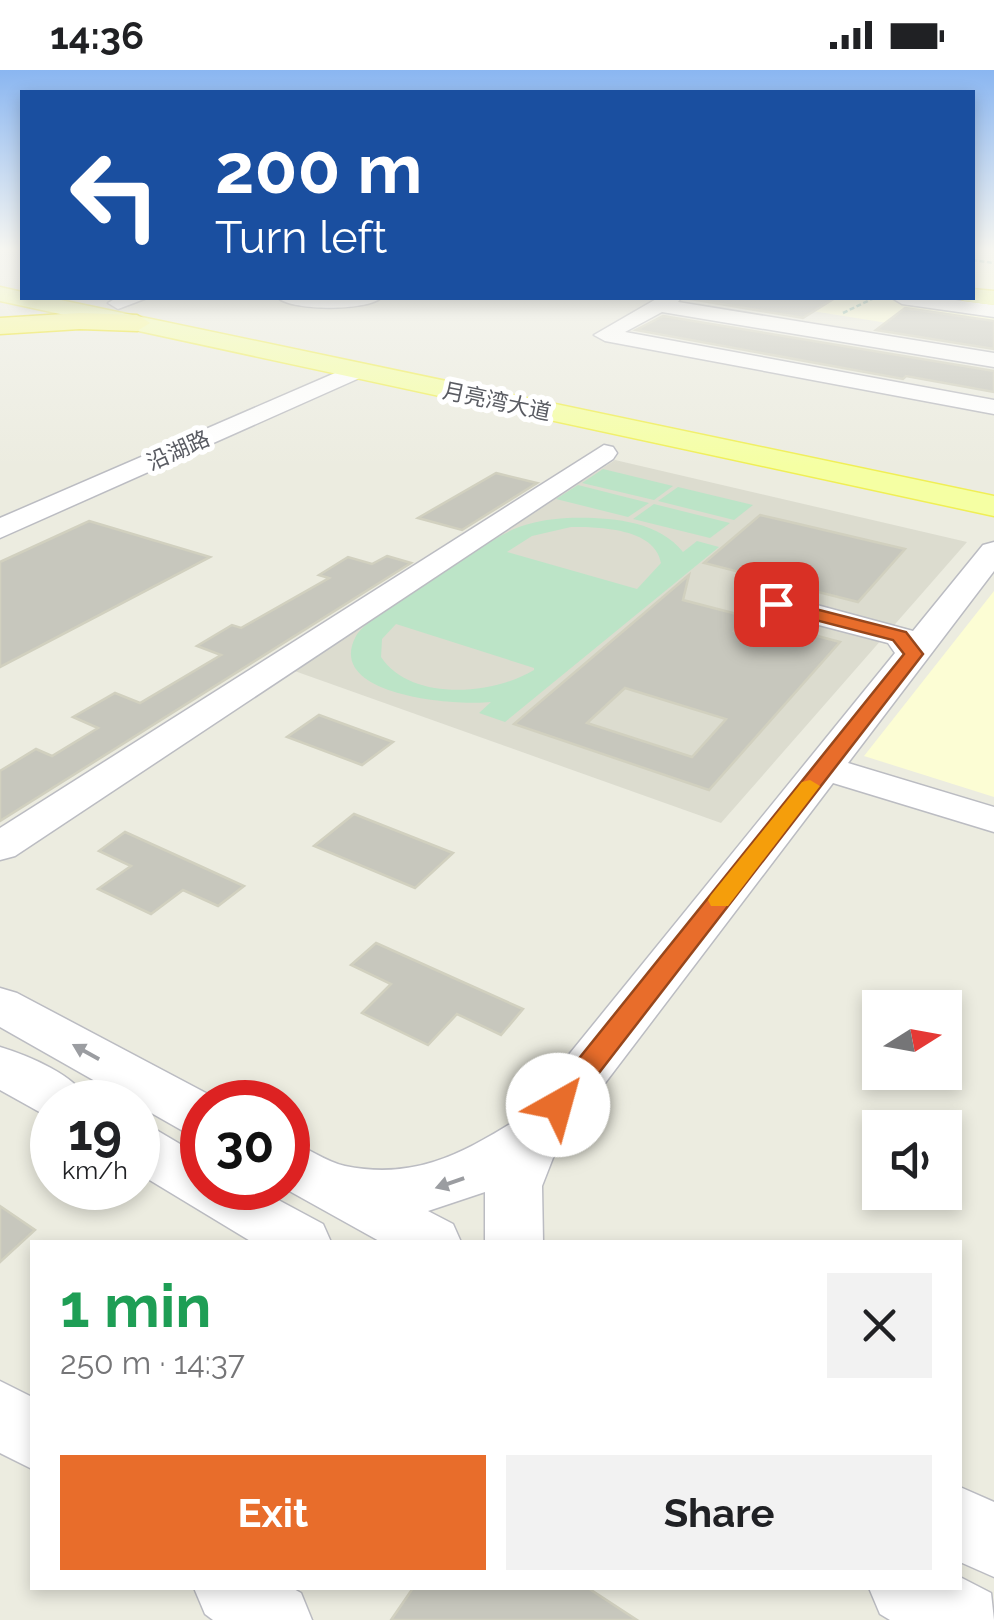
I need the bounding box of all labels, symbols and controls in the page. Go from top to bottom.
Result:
text: 14:36 [50,13,144,58]
text: 200 m [215,127,422,209]
icon: left [50,130,180,260]
text: Turn left [215,211,387,264]
street label: 月亮湾大道 [440,377,554,425]
street label: 沿湖路 [143,425,213,475]
pin [734,562,819,647]
icon: arrive [749,577,804,632]
north arrow [862,990,962,1090]
map controls [862,990,962,1210]
one-way arrow [72,1044,101,1061]
position arrow [506,1053,610,1157]
speed limit sign: 30 [180,1080,310,1210]
text: 19 [68,1103,122,1162]
button: sound [862,1110,962,1210]
text: km/h [62,1155,128,1185]
one-way arrow [434,1176,464,1191]
text: 1 min [60,1271,211,1341]
button: close [827,1273,932,1378]
text: 250 m · 14:37 [60,1344,245,1381]
button: Exit [60,1455,486,1570]
button: Share [506,1455,932,1570]

